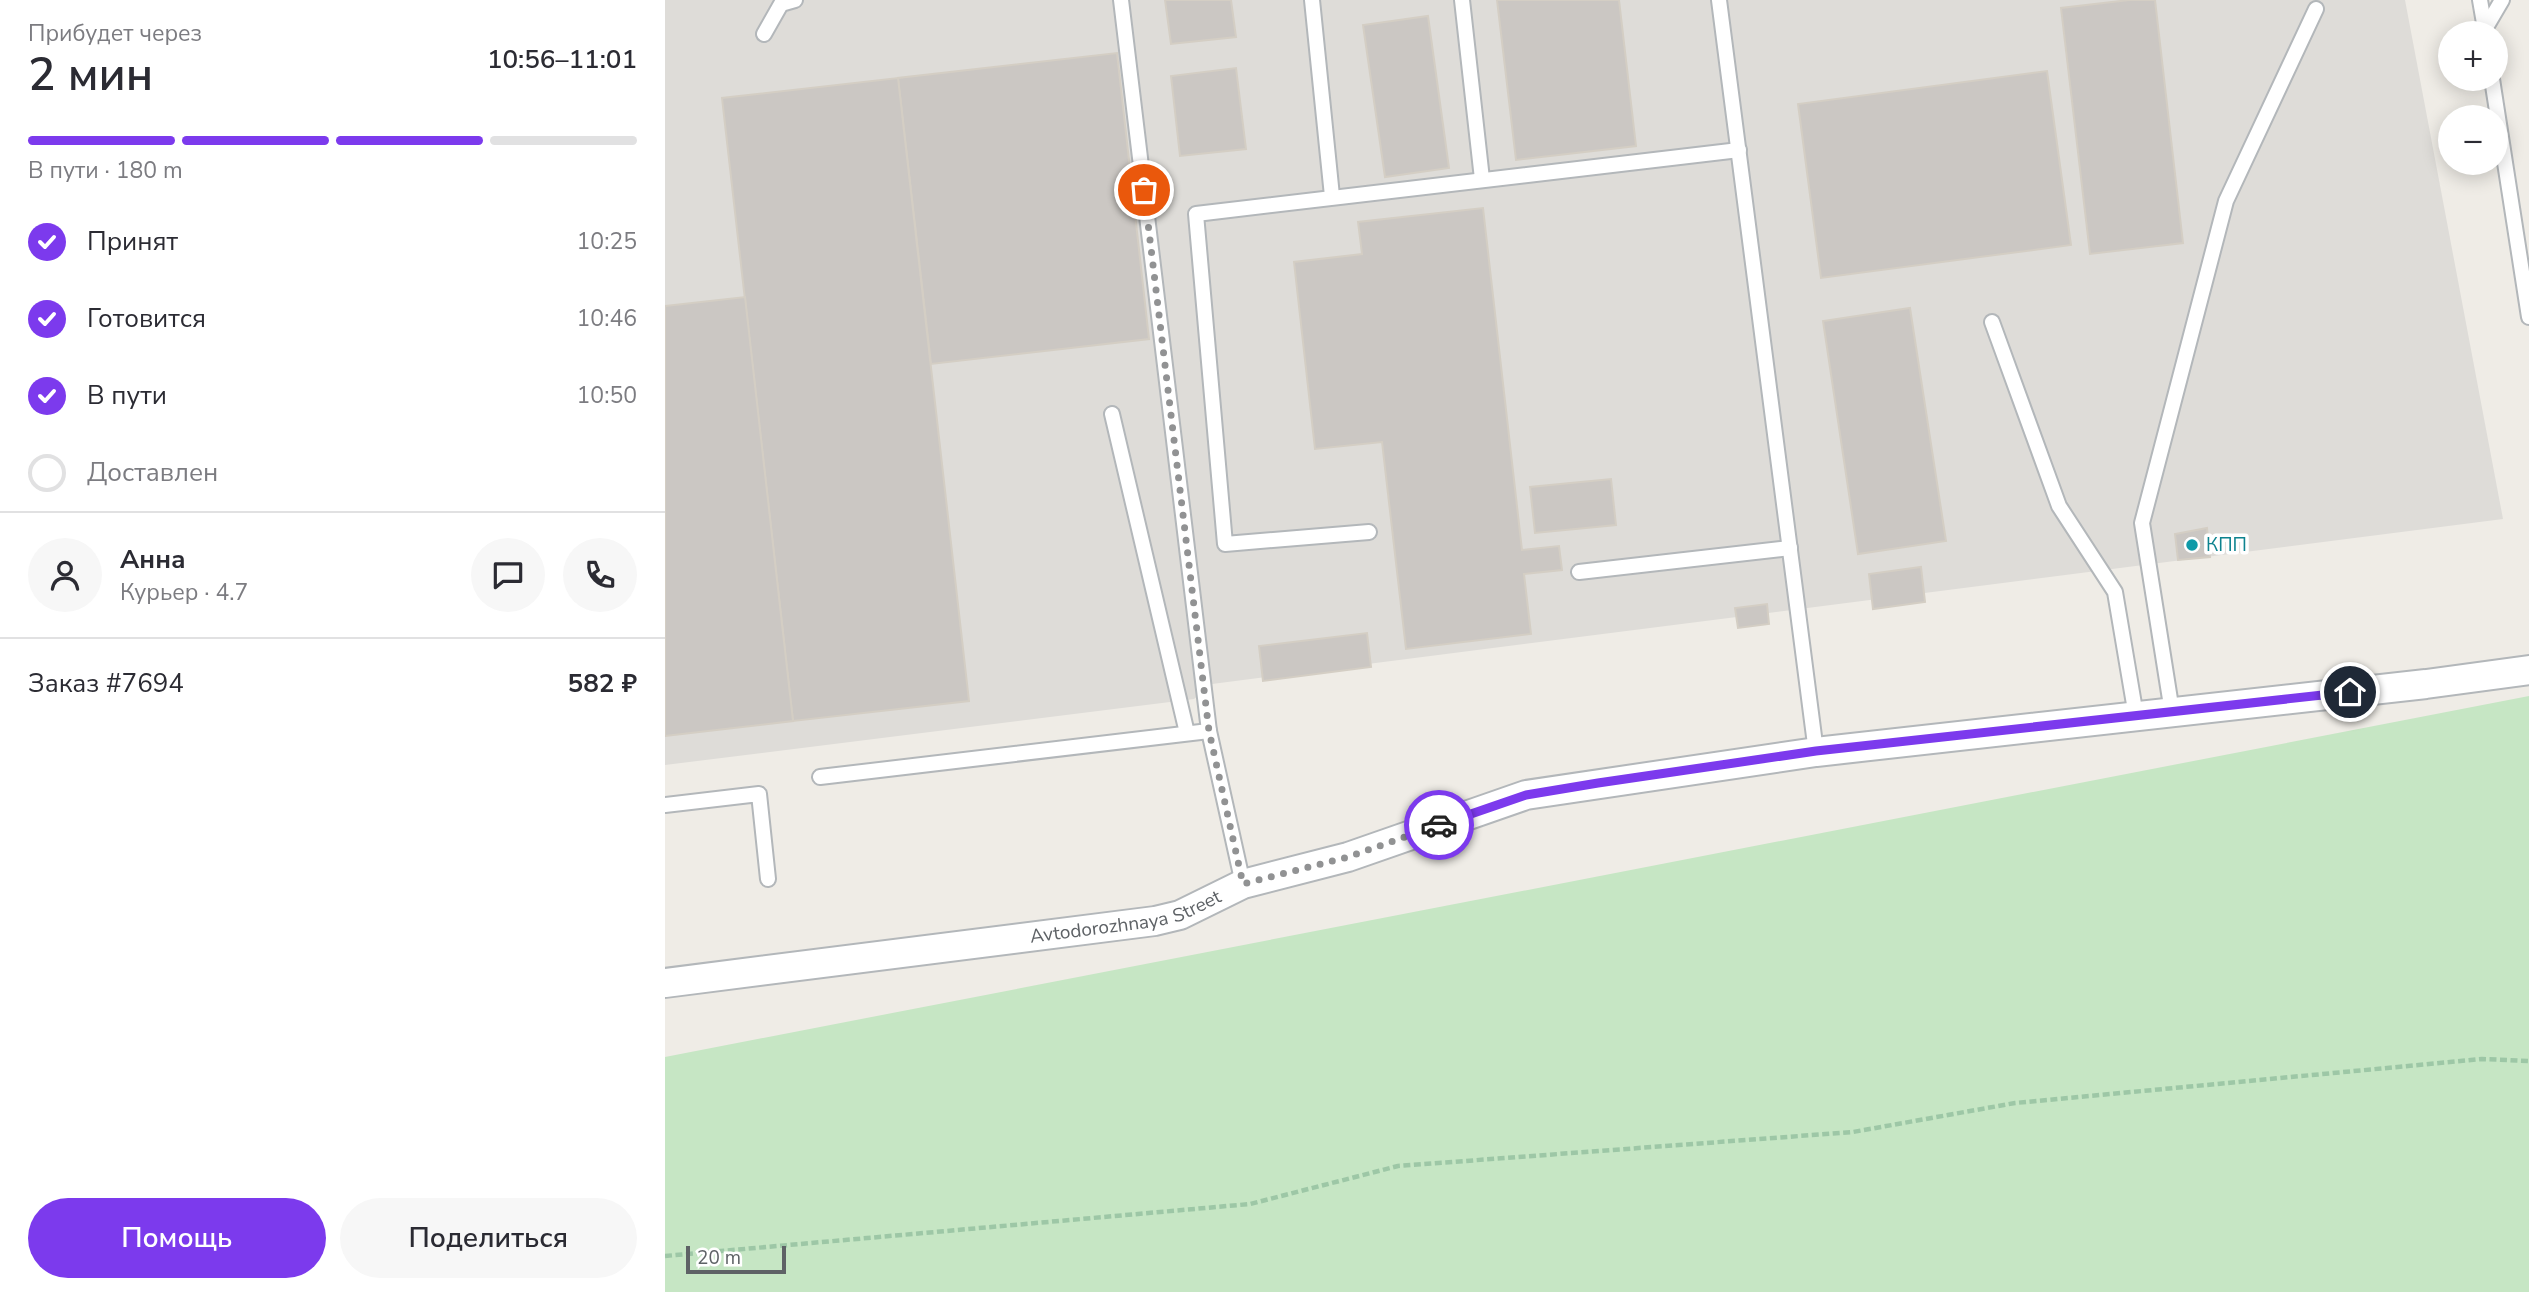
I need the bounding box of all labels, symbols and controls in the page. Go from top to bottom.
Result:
text: Прибудет через [28,18,202,49]
map controls [2438,21,2508,175]
button: + [2438,21,2508,91]
text: 10:56–11:01 [487,42,637,77]
text: 2 мин [28,43,153,106]
button: − [2438,105,2508,175]
text: В пути · 180 m [28,155,183,186]
pin [1114,160,1174,220]
icon: bag [1125,171,1163,209]
icon: check [28,223,66,261]
text: Принят [87,224,178,259]
text: 10:25 [577,226,637,257]
icon: check [28,300,66,338]
text: Готовится [87,301,206,336]
text: 10:46 [577,303,637,334]
icon: check [28,377,66,415]
text: В пути [87,378,167,413]
text: 10:50 [577,380,637,411]
text: Доставлен [87,455,218,490]
place label: КПП [2206,532,2247,558]
marker: КПП [2184,537,2200,553]
button: person [28,538,102,612]
button: chat [471,538,545,612]
button: phone [563,538,637,612]
text: Анна [120,542,186,577]
text: Курьер · 4.7 [120,577,248,608]
pin [2320,662,2380,722]
text: Заказ #7694 [28,666,184,701]
text: 582 ₽ [568,666,637,701]
icon: home [2331,673,2369,711]
courier [1404,790,1474,860]
icon: car [1420,806,1458,844]
street label: Avtodorozhnaya Street [1028,884,1226,950]
button: Помощь [28,1198,326,1278]
button: Поделиться [340,1198,637,1278]
scale bar [686,1243,786,1275]
text: 20 m [697,1245,741,1271]

